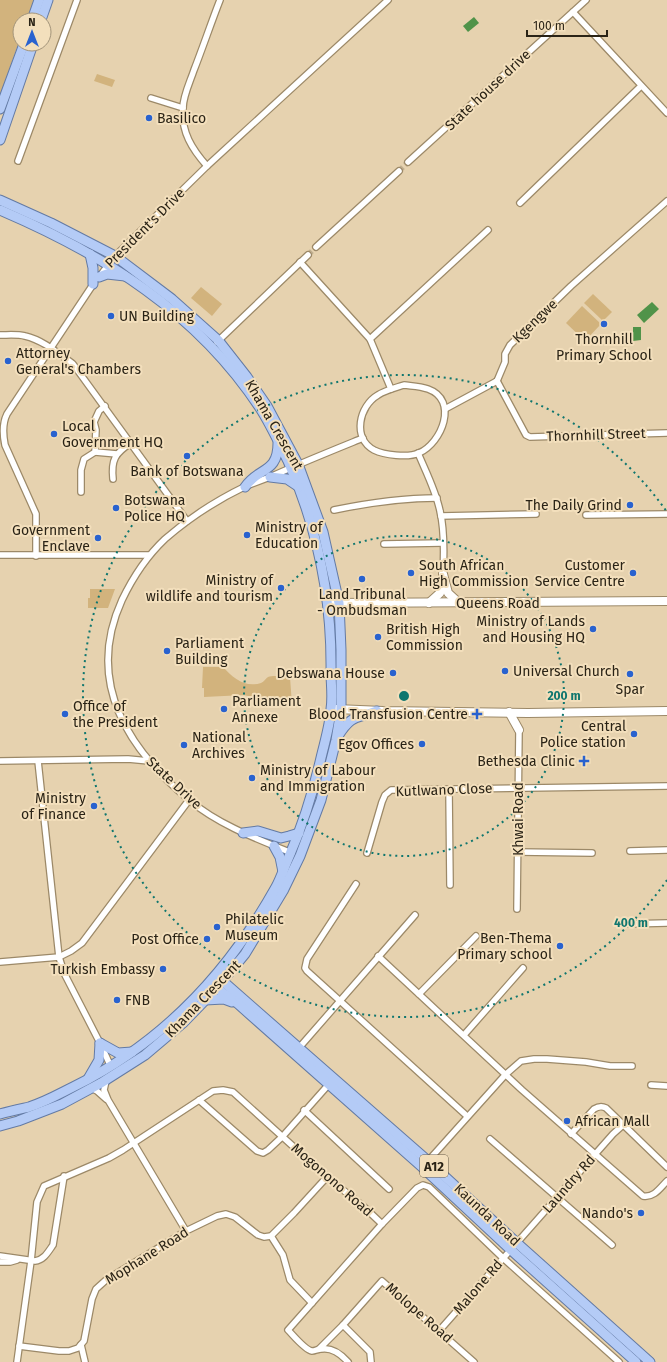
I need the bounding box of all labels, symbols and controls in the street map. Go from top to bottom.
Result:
north arrow [12,12,52,52]
scale bar [527,12,607,38]
text: N [28,16,36,29]
text: 100 m [533,19,565,33]
street label: State house drive [442,46,534,134]
place label: Basilico [157,110,206,127]
marker: Basilico [144,113,154,123]
street label: President's Drive [102,185,188,271]
street label: Kgengwe [509,295,561,347]
place label: UN Building [119,308,195,325]
marker: UN Building [106,311,116,321]
marker: Thornhill Primary School [599,319,609,329]
place label: Thornhill Primary School [556,331,652,364]
place label: Attorney General's Chambers [16,345,141,378]
marker: Attorney General's Chambers [3,356,13,366]
street label: Khama Crescent [241,377,307,474]
place label: Local Government HQ [62,418,163,451]
street label: Thornhill Street [546,425,647,445]
marker: Local Government HQ [49,429,59,439]
marker: Bank of Botswana [182,451,192,461]
place label: Bank of Botswana [130,463,244,480]
place label: Botswana Police HQ [124,492,186,525]
place label: The Daily Grind [525,497,622,514]
marker: The Daily Grind [625,500,635,510]
marker: Botswana Police HQ [111,503,121,513]
place label: Ministry of Education [255,519,324,552]
place label: Government Enclave [12,522,91,555]
marker: Ministry of Education [242,530,252,540]
marker: Government Enclave [93,533,103,543]
place label: South African High Commission [419,557,529,590]
place label: Customer Service Centre [535,557,626,590]
marker: South African High Commission [406,568,416,578]
marker: Customer Service Centre [628,568,638,578]
place label: Ministry of wildlife and tourism [146,572,274,605]
marker: Land Tribunal - Ombudsman [357,574,367,584]
marker: Ministry of wildlife and tourism [276,583,286,593]
place label: Land Tribunal - Ombudsman [317,586,407,619]
street label: Queens Road [456,595,540,612]
place label: Ministry of Lands and Housing HQ [476,613,585,646]
place label: British High Commission [386,621,463,654]
marker: Ministry of Lands and Housing HQ [588,624,598,634]
marker: British High Commission [373,632,383,642]
place label: Parliament Building [175,635,245,668]
marker: Parliament Building [162,646,172,656]
place label: Universal Church [513,663,620,680]
place label: Debswana House [277,665,385,682]
marker: Universal Church [500,666,510,676]
marker: Debswana House [388,668,398,678]
marker: Spar [625,669,635,679]
place label: Spar [616,681,645,698]
centre of rings [397,689,411,703]
text: 200 m [547,689,581,703]
place label: Parliament Annexe [232,693,302,726]
place label: Office of the President [73,698,159,731]
marker: Parliament Annexe [219,704,229,714]
place label: Blood Transfusion Centre [308,706,468,723]
marker: Blood Transfusion Centre [471,708,483,720]
marker: Office of the President [60,709,70,719]
place label: Central Police station [540,718,626,751]
place label: National Archives [192,729,246,762]
marker: Central Police station [629,729,639,739]
place label: Egov Offices [338,736,414,753]
marker: Egov Offices [417,739,427,749]
marker: National Archives [179,740,189,750]
street label: State Drive [143,753,205,813]
place label: Bethesda Clinic [477,753,575,770]
marker: Bethesda Clinic [578,755,590,767]
place label: Ministry of Labour and Immigration [260,762,376,795]
marker: Ministry of Labour and Immigration [247,773,257,783]
street label: Kutlwano Close [395,780,493,800]
street label: Khwai Road [510,782,527,856]
place label: Ministry of Finance [21,790,86,823]
marker: Ministry of Finance [89,801,99,811]
place label: Philatelic Museum [225,911,284,944]
text: 400 m [614,916,648,930]
marker: Philatelic Museum [212,922,222,932]
place label: Ben-Thema Primary school [457,930,552,963]
place label: Post Office [131,931,199,948]
marker: Post Office [202,934,212,944]
marker: Ben-Thema Primary school [555,941,565,951]
street label: Khama Crescent [162,956,245,1041]
place label: Turkish Embassy [51,961,155,978]
marker: Turkish Embassy [158,964,168,974]
place label: FNB [125,992,150,1009]
marker: FNB [112,995,122,1005]
place label: African Mall [575,1113,650,1130]
marker: African Mall [562,1116,572,1126]
street label: Mogonono Road [288,1140,376,1220]
street label: Laundry Rd [539,1151,599,1217]
road number: A12 [420,1155,448,1177]
street label: Kaunda Road [450,1180,524,1250]
place label: Nando's [582,1205,633,1222]
marker: Nando's [636,1208,646,1218]
street label: Mophane Road [102,1224,192,1288]
street label: Malone Rd [450,1256,506,1318]
street label: Molope Road [382,1279,456,1347]

